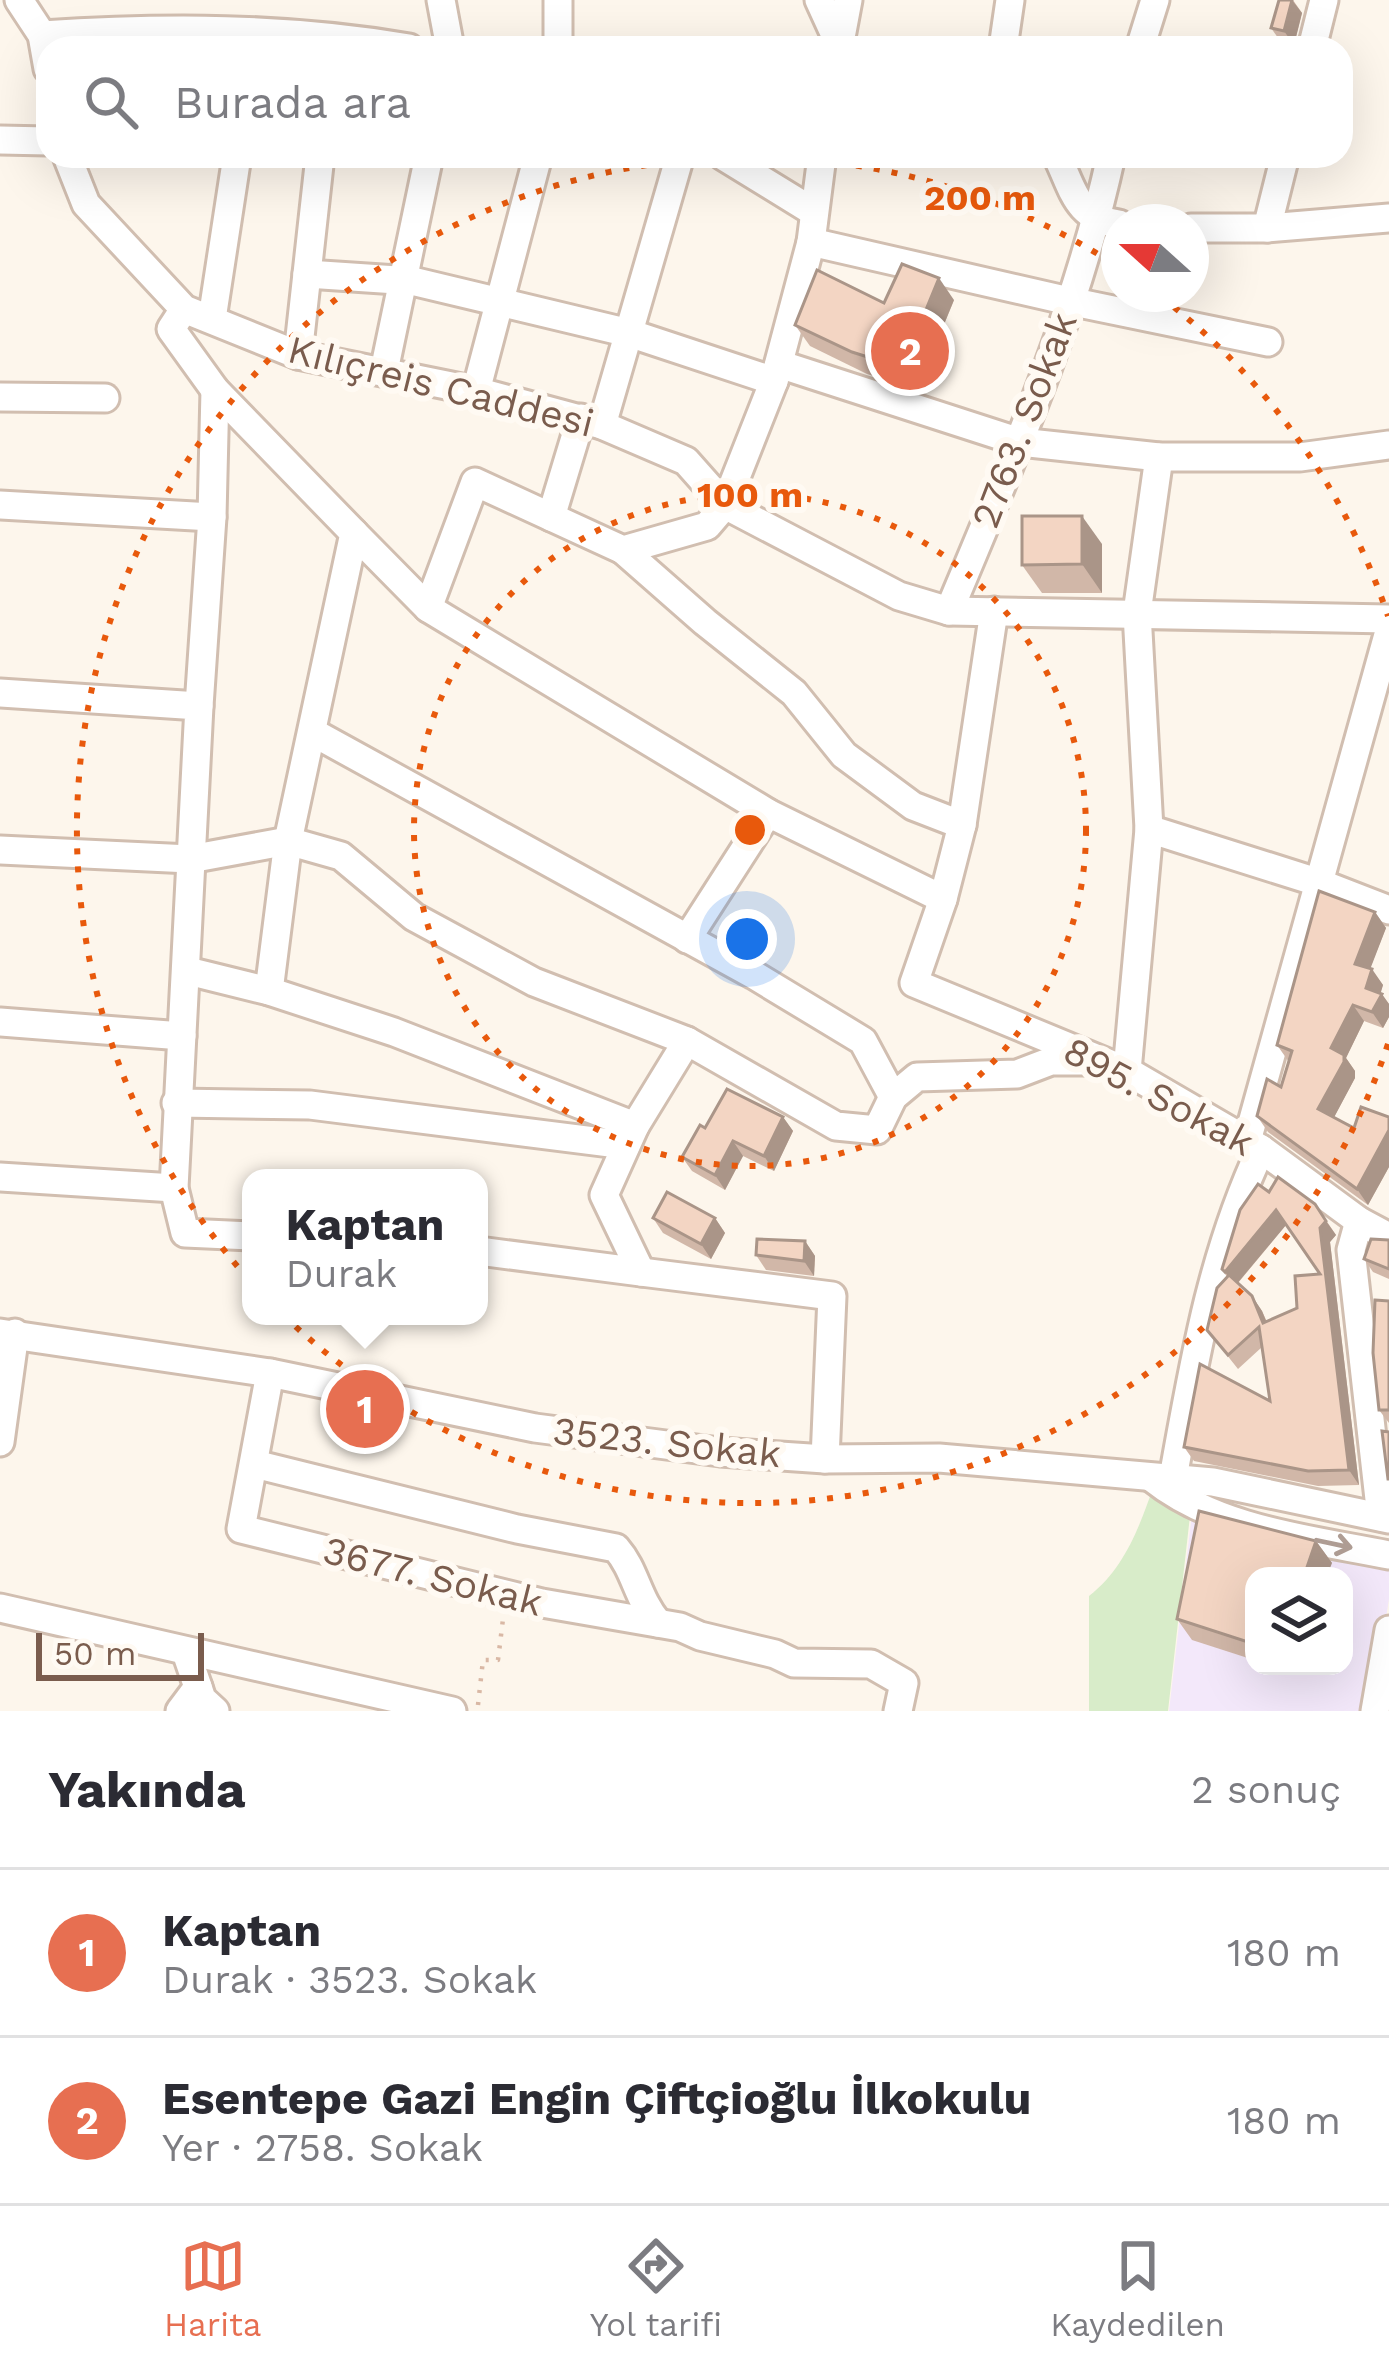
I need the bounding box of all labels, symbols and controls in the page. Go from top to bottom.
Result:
search box [36,36,1353,168]
icon: search [78,69,144,135]
text: Burada ara [174,76,411,129]
text: 200 m [924,177,1036,219]
north arrow [1101,204,1209,312]
pin: 2 [871,306,949,396]
street label: 2763. Sokak [962,306,1086,534]
street label: Kılıçreis Caddesi [284,326,598,446]
text: 100 m [697,474,803,516]
centre of rings [729,809,771,851]
your location [717,909,777,969]
street label: 895. Sokak [1056,1027,1262,1165]
popup [242,1169,488,1325]
text: Kaptan [285,1198,445,1251]
text: Durak [285,1251,397,1296]
pin: 1 [326,1364,404,1454]
street label: 3523. Sokak [551,1408,783,1476]
street label: 3677. Sokak [319,1527,547,1625]
one-way arrow [1314,1534,1353,1556]
map controls [1245,1567,1353,1675]
button: layers [1245,1567,1353,1675]
scale bar [36,1627,204,1680]
text: 50 m [54,1634,136,1673]
text: Yakında [48,1760,245,1819]
text: 2 sonuç [1191,1767,1341,1812]
text: Kaptan [162,1904,321,1957]
text: 1 [79,1930,95,1975]
text: 180 m [1227,1930,1341,1975]
text: Durak · 3523. Sokak [162,1957,537,2002]
text: Esentepe Gazi Engin Çiftçioğlu İlkokulu [162,2072,1031,2125]
text: 2 [75,2098,99,2143]
text: 180 m [1227,2098,1341,2143]
text: Yer · 2758. Sokak [162,2125,483,2170]
tab: Harita [164,2233,262,2344]
tab: Yol tarifi [590,2233,722,2344]
tab: Kaydedilen [1050,2233,1225,2344]

